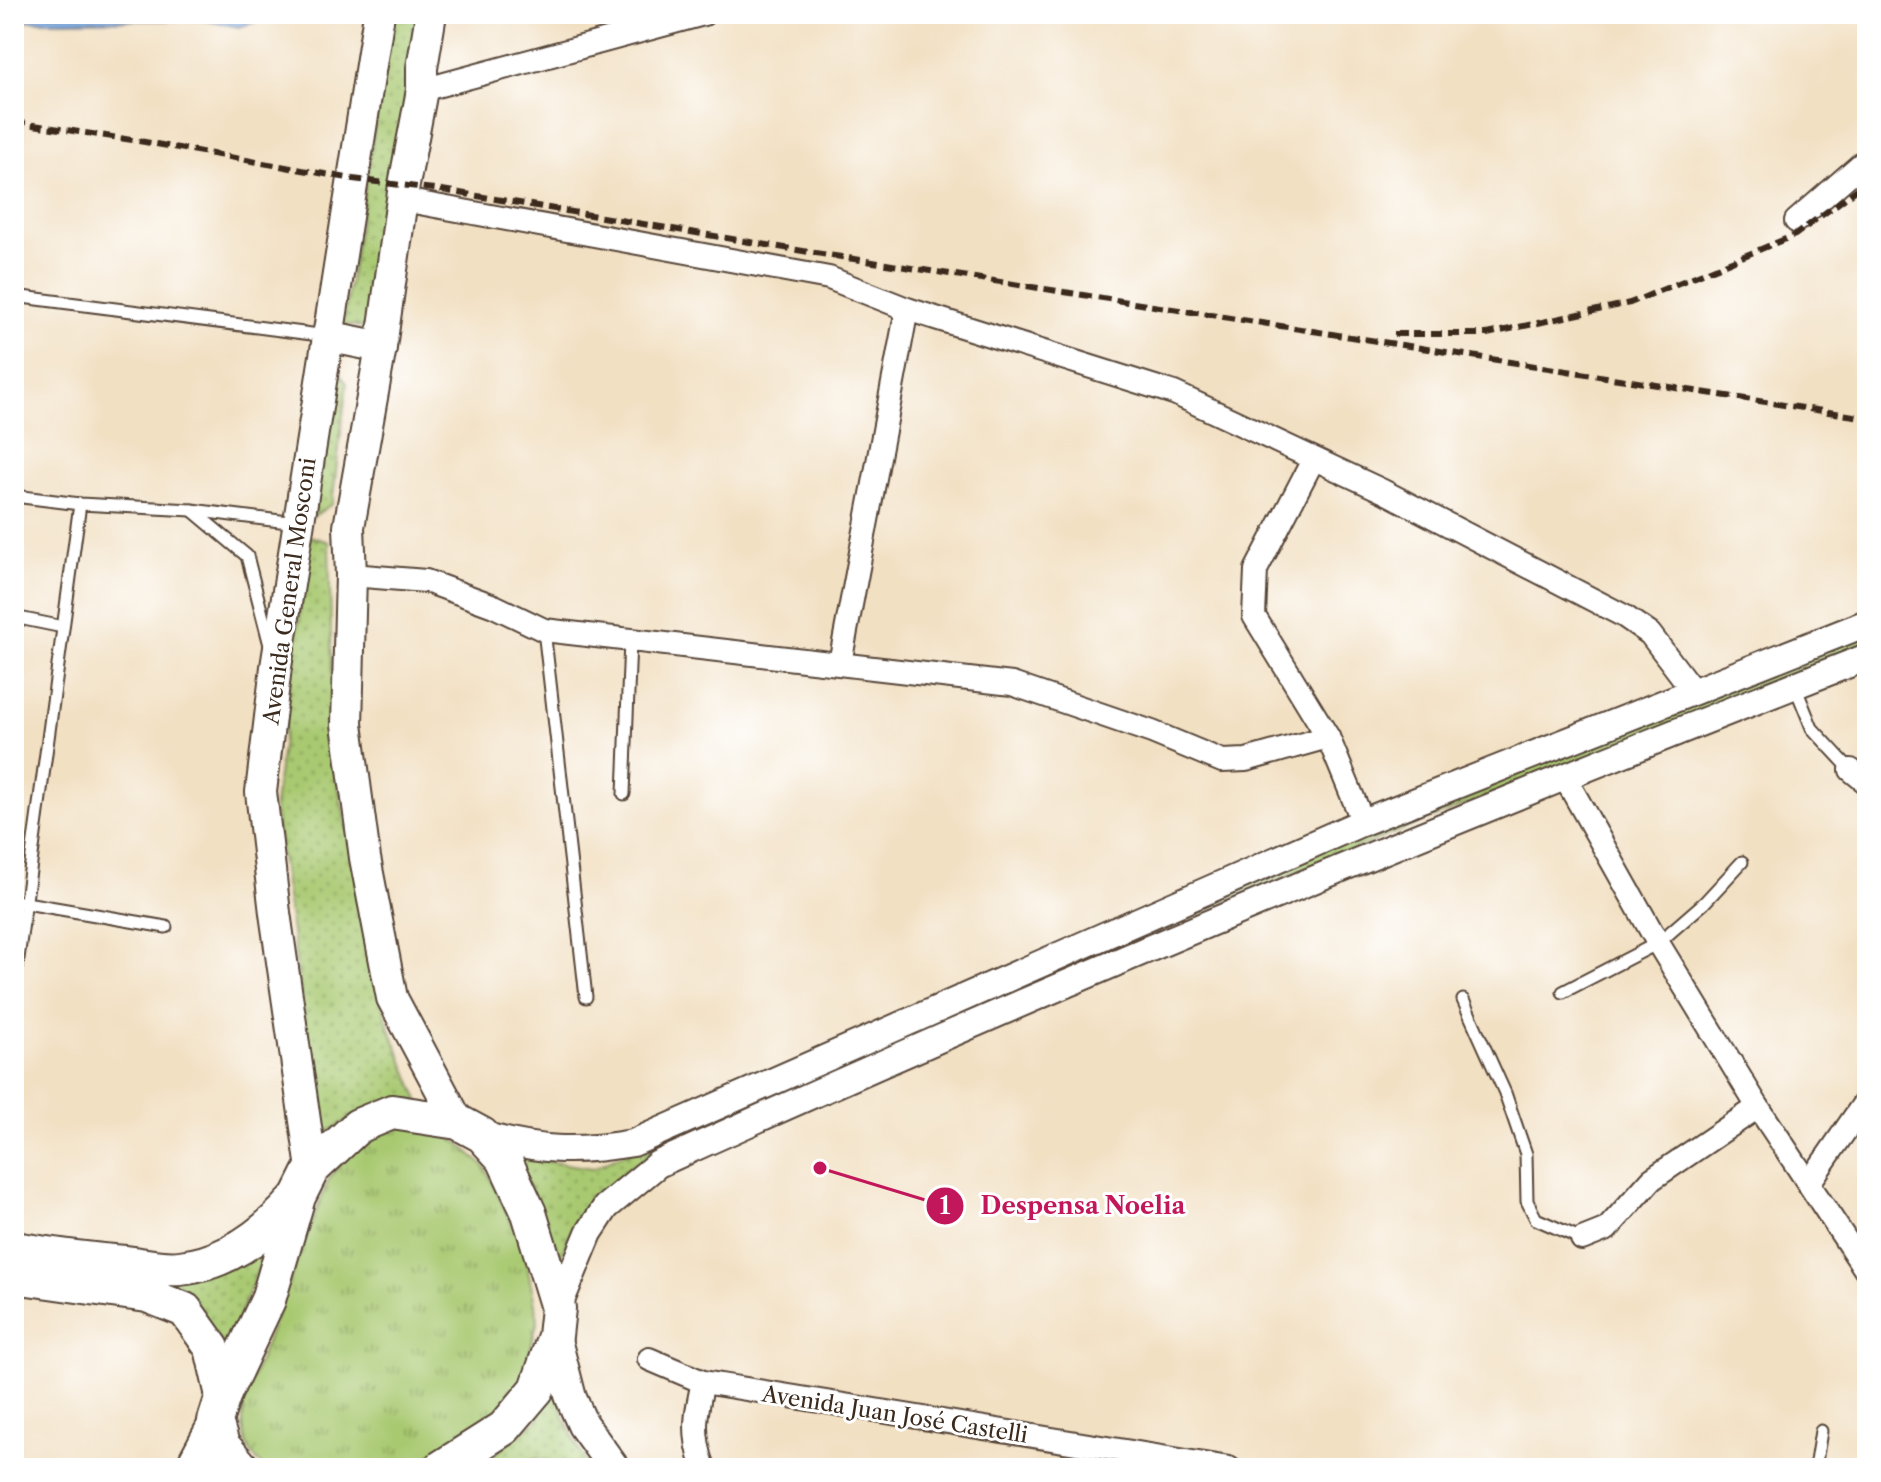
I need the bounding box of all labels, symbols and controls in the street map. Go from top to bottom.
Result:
street label: Avenida General Mosconi [257,456,322,727]
callout: Despensa Noelia [925,1182,1202,1230]
text: 1 [940,1191,951,1220]
text: Despensa Noelia [981,1191,1186,1220]
street label: Avenida Juan José Castelli [759,1380,1030,1449]

